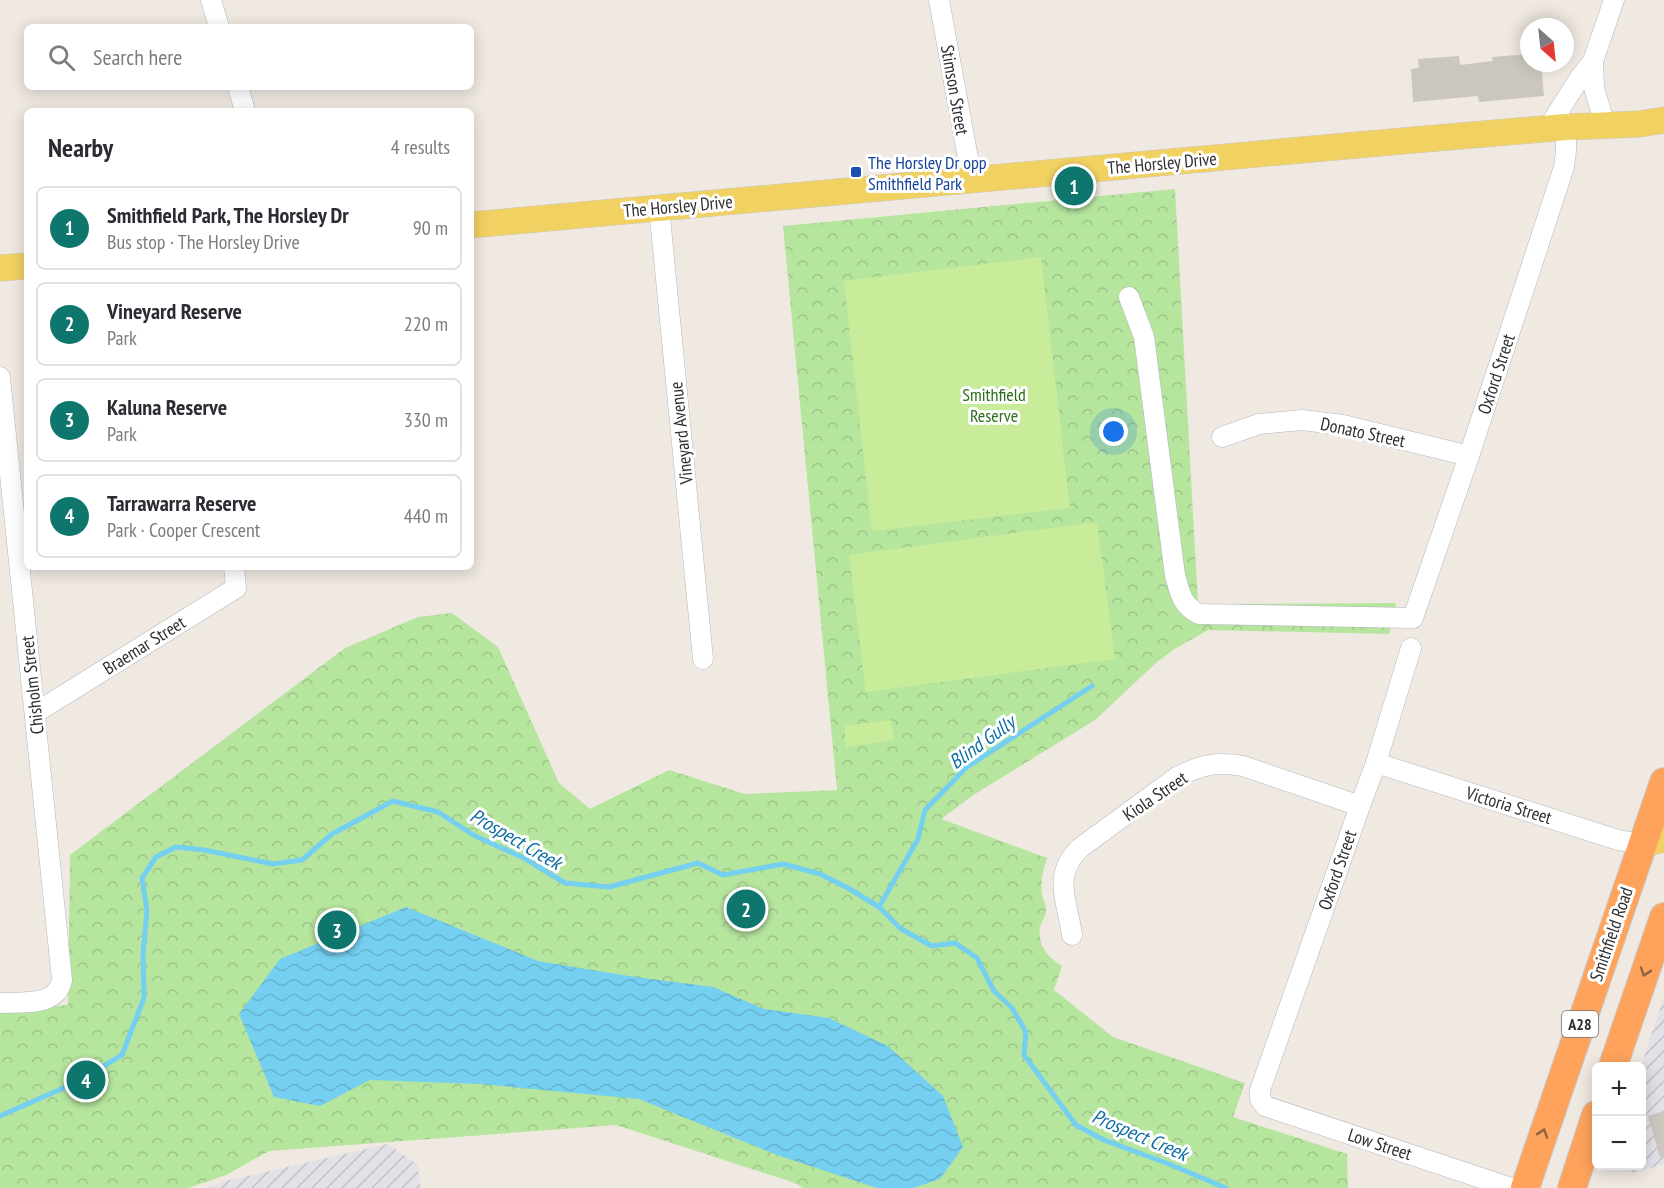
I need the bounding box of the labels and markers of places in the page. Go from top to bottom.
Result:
place label: The Horsley Dr opp Smithfield Park [868,151,987,195]
pin: 1 [1054,164,1094,208]
marker: The Horsley Dr opp Smithfield Park [849,165,863,179]
pin: 2 [726,886,766,932]
pin: 3 [318,908,356,952]
pin: 4 [66,1058,106,1102]

